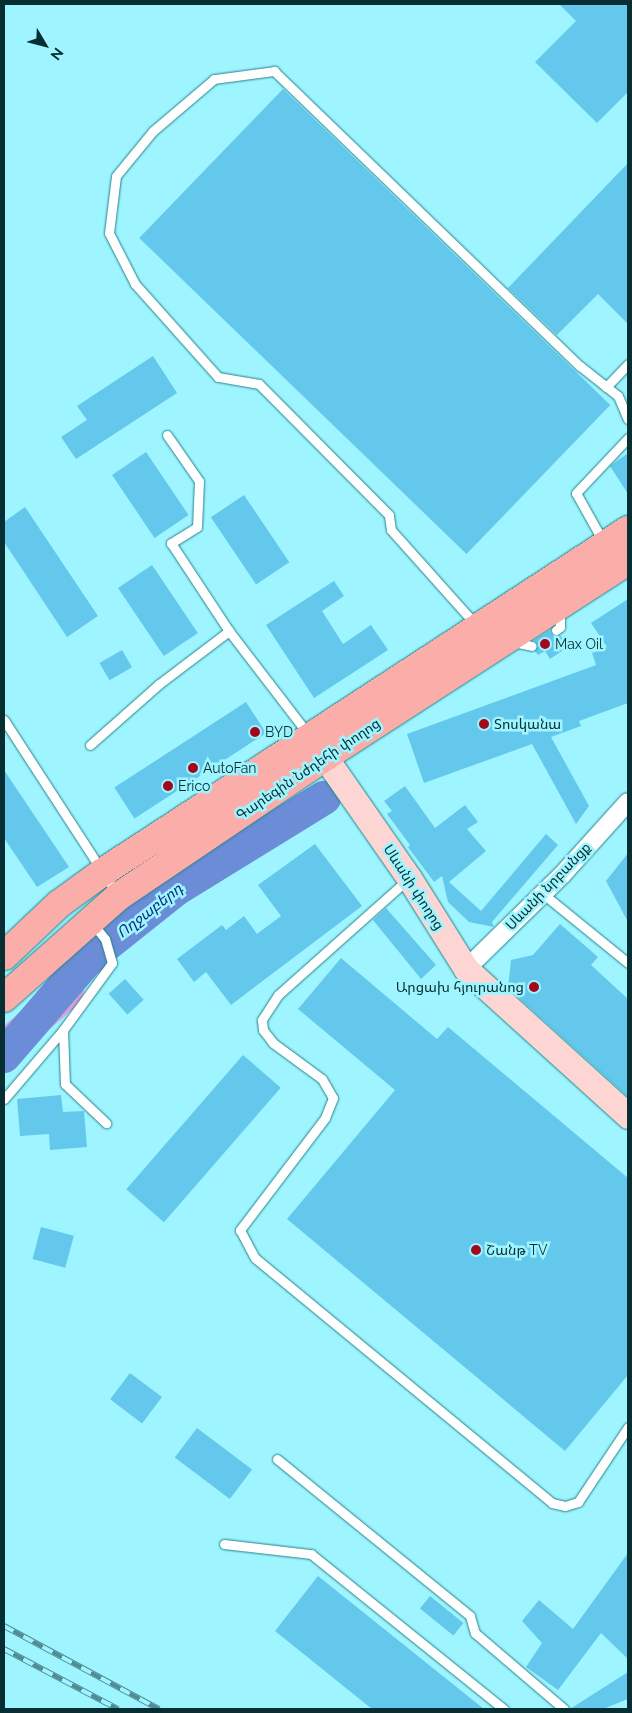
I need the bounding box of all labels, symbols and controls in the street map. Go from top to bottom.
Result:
north arrow [20,20,70,70]
text: N [47,45,67,63]
place label: Max Oil [555,636,603,652]
marker: Max Oil [539,638,551,650]
street label: Գարեգին Նժդեհի փողոց [233,714,383,824]
place label: Տոսկանա [494,716,561,732]
marker: Տոսկանա [478,718,490,730]
place label: BYD [265,724,293,740]
marker: BYD [249,726,261,738]
place label: AutoFan [203,760,257,776]
marker: AutoFan [187,762,199,774]
place label: Erico [178,778,210,794]
marker: Erico [162,780,174,792]
street label: Սևանի նրբանցք [502,839,594,933]
street label: Սևանի փողոց [380,841,448,933]
water label: Ողջաբերդ [114,880,186,942]
place label: Արցախ հյուրանոց [396,979,524,995]
marker: Արցախ հյուրանոց [528,981,540,993]
place label: Շանթ TV [486,1242,547,1258]
marker: Շանթ TV [470,1244,482,1256]

